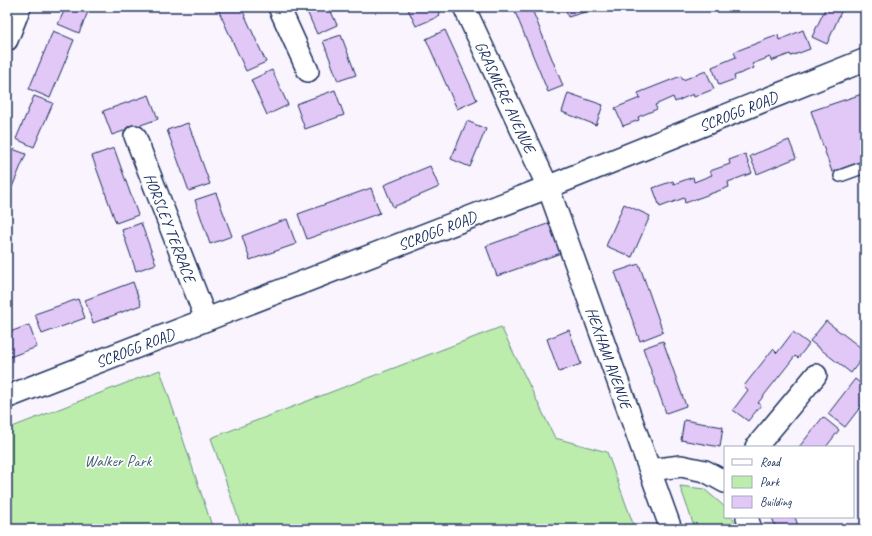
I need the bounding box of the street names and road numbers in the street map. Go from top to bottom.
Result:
street label: GRASMERE AVENUE [470,38,541,158]
street label: SCROGG ROAD [696,87,782,136]
street label: HORSLEY TERRACE [139,170,201,287]
street label: SCROGG ROAD [395,206,481,255]
street label: HEXHAM AVENUE [581,304,637,414]
street label: SCROGG ROAD [93,323,179,373]

